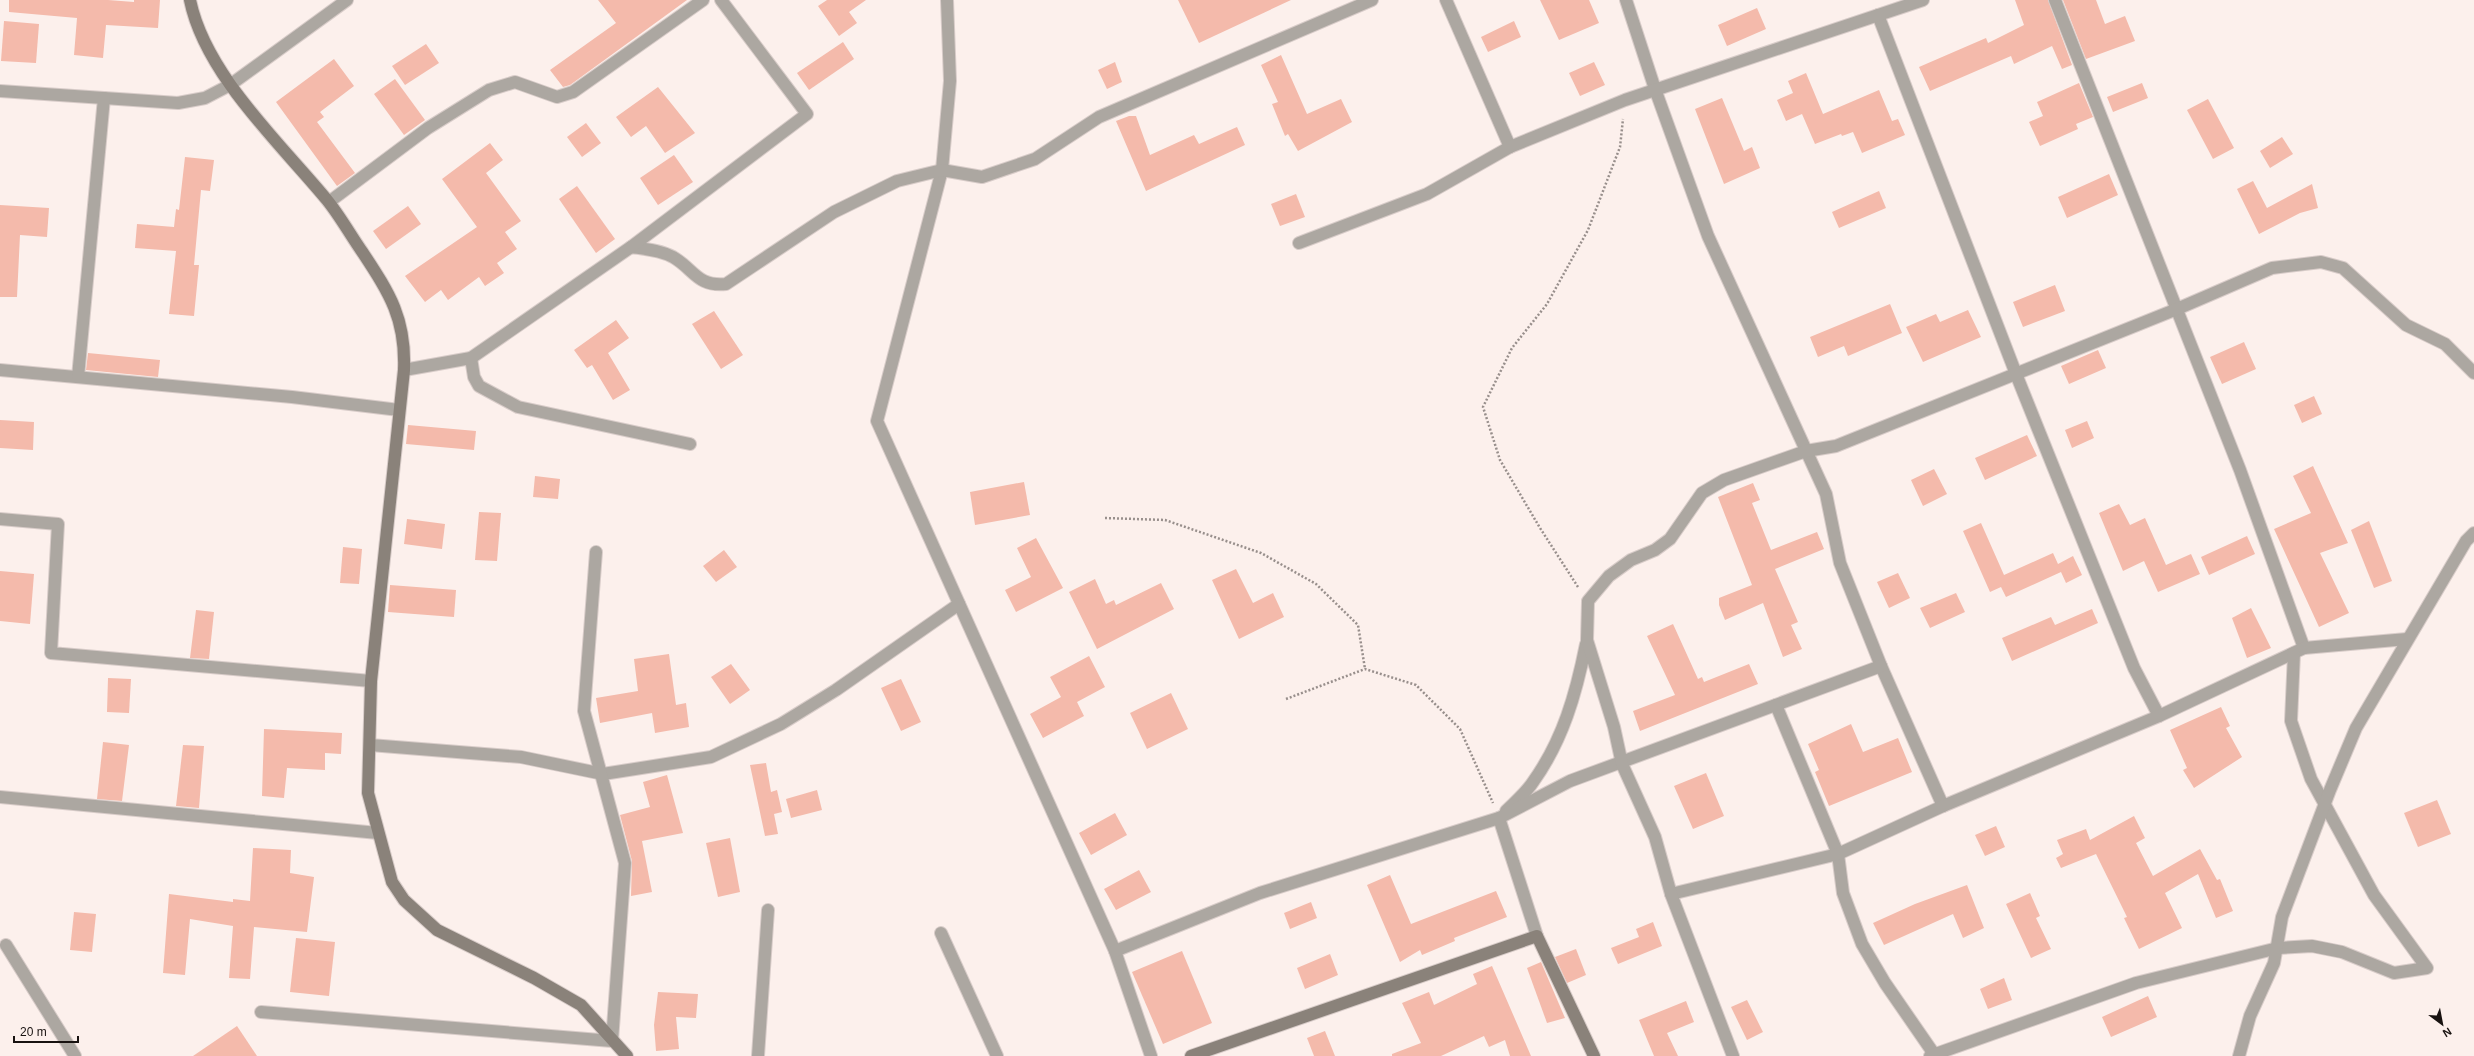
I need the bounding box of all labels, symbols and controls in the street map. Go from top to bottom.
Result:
north arrow [2422,1004,2462,1044]
scale bar [14,1018,78,1044]
text: 20 m [20,1025,47,1039]
text: N [2441,1025,2454,1040]

